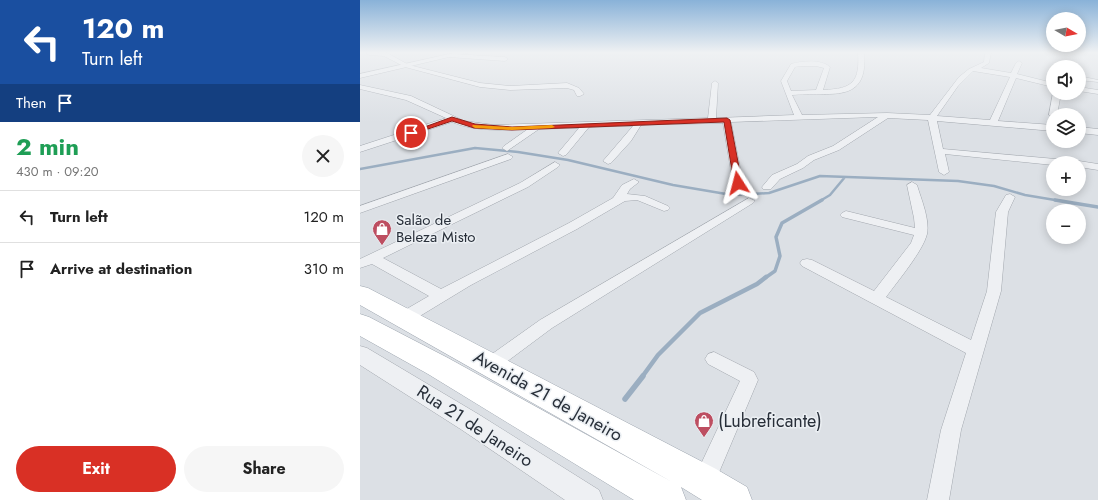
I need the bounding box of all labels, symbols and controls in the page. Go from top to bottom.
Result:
text: 120 m [82,8,165,49]
north arrow [1046,12,1086,52]
map controls [1046,12,1086,244]
icon: left [16,16,68,68]
text: Turn left [82,46,142,72]
button: sound [1046,60,1086,100]
text: Then [16,92,46,114]
icon: arrive [54,92,76,114]
button: layers [1046,108,1086,148]
pin [394,116,428,150]
icon: arrive [400,122,422,144]
text: 2 min [16,129,79,164]
button: close [302,135,344,177]
button: + [1046,156,1086,196]
text: 430 m · 09:20 [16,162,99,181]
position arrow [717,162,759,204]
button: − [1046,204,1086,244]
icon: left [16,206,38,228]
text: Turn left [50,206,108,228]
text: 120 m [304,206,344,228]
place label: Salão de Beleza Misto [396,209,476,248]
shop icon: Salão de Beleza Misto [371,218,393,246]
icon: arrive [16,258,38,280]
text: Arrive at destination [50,258,192,280]
text: 310 m [304,258,344,280]
street label: Avenida 21 de Janeiro [469,344,628,448]
street label: Rua 21 de Janeiro [412,379,539,474]
place label: (Lubreficante) [718,408,822,434]
shop icon: (Lubreficante) [693,410,715,438]
button: Exit [16,446,176,492]
button: Share [184,446,344,492]

